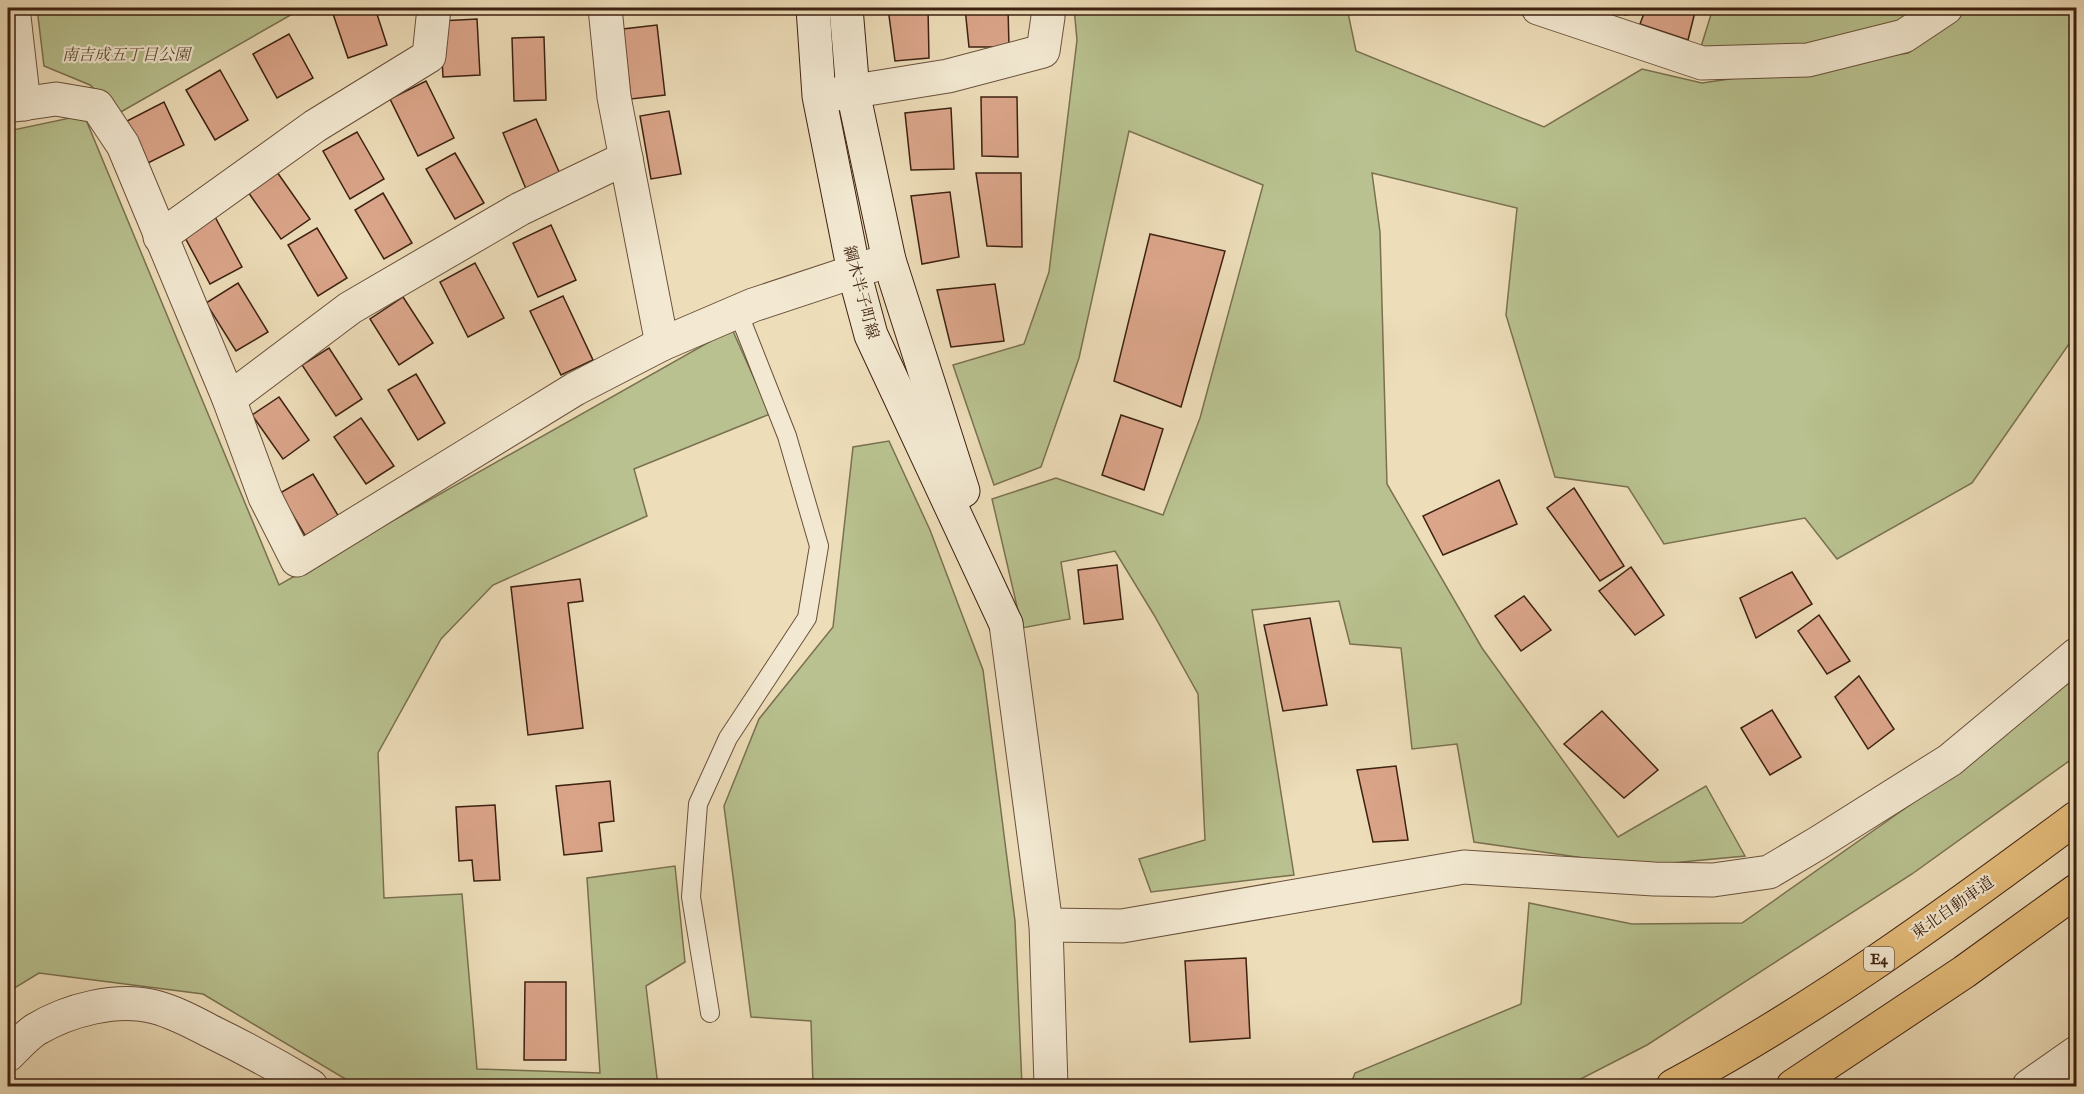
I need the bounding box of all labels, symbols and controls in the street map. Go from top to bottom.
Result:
park label: 南吉成五丁目公園 [62,46,193,66]
street label: 綱木半子町線 [838,244,882,341]
street label: 東北自動車道 [1908,873,1998,944]
road number: E4 [1864,947,1894,971]

